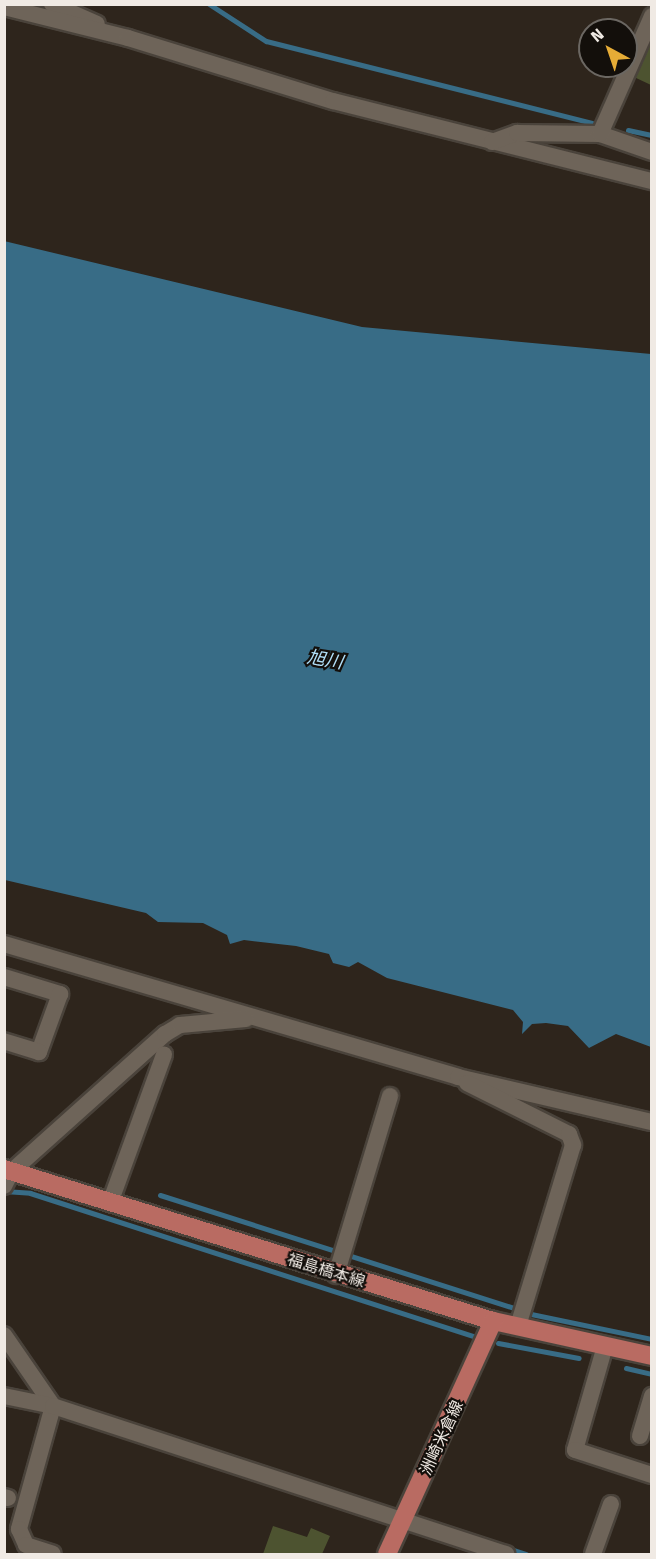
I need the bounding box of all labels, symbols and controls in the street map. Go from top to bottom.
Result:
north arrow [578,18,638,78]
text: N [587,25,608,46]
water label: 旭川 [305,646,345,674]
street label: 福島橋本線 [285,1250,367,1292]
street label: 洲崎米倉線 [416,1398,468,1478]

